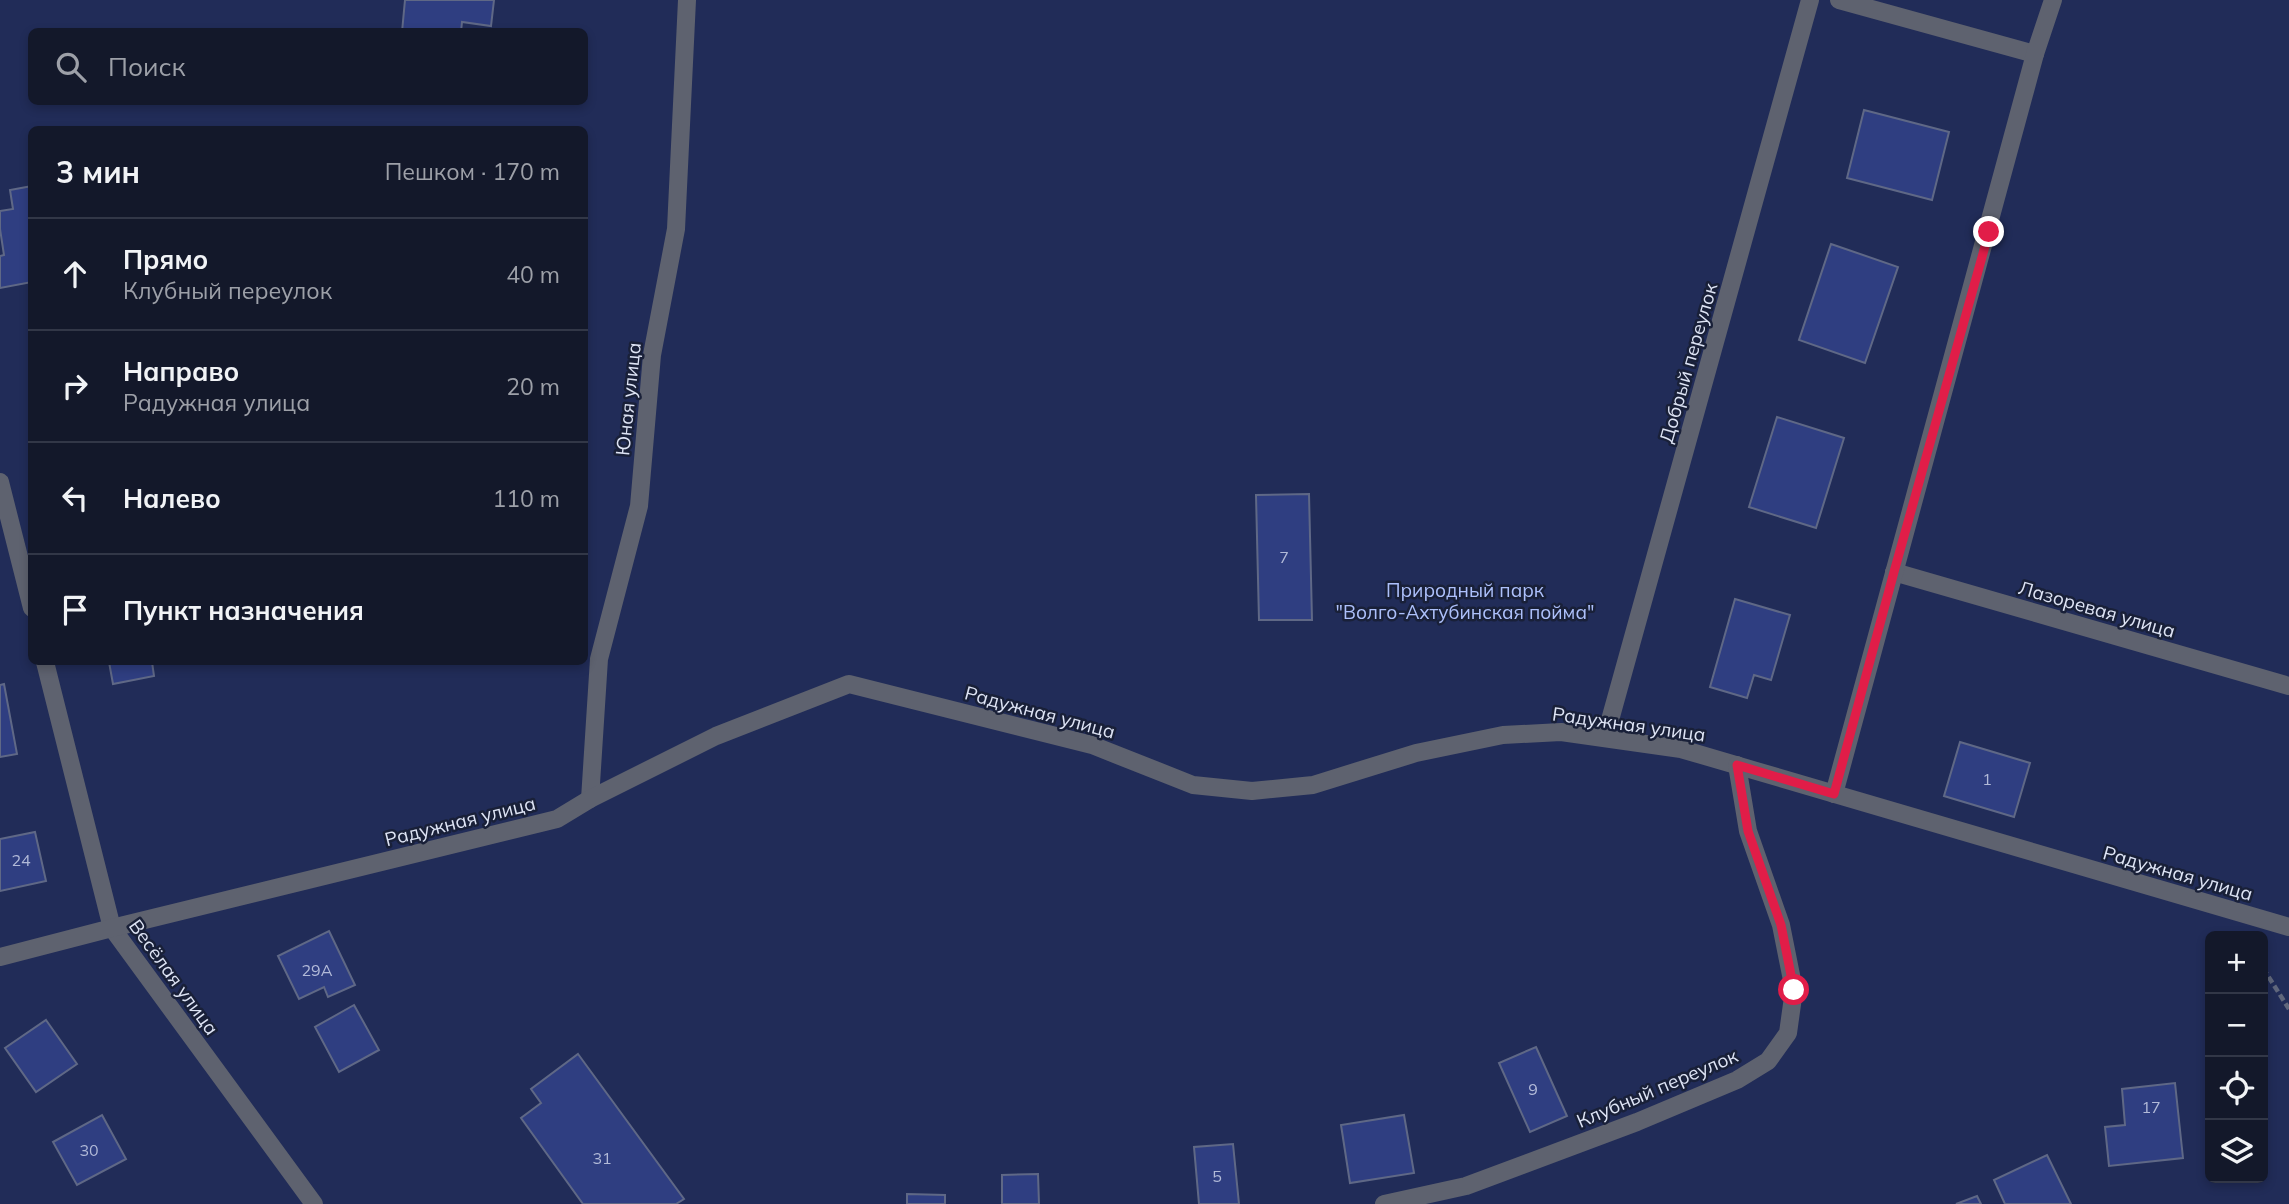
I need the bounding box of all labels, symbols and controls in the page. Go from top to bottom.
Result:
search box [28,28,588,105]
icon: search [52,48,90,86]
text: Поиск [108,50,186,83]
text: 3 мин [56,153,140,191]
text: Пешком · 170 m [385,157,560,186]
route end [1973,216,2004,247]
text: Прямо [123,243,208,276]
icon: ahead [56,255,94,293]
text: 40 m [506,260,560,289]
text: Клубный переулок [123,276,332,305]
street label: Добрый переулок [1654,280,1723,446]
street label: Юная улица [610,341,646,457]
text: Направо [123,355,239,388]
icon: right [56,367,94,405]
text: 20 m [506,372,560,401]
text: Радужная улица [123,388,310,417]
icon: left [56,479,94,517]
text: Налево [123,482,221,515]
text: 110 m [492,484,560,513]
house number: 7 [1279,547,1289,567]
street label: Лазоревая улица [2016,575,2178,643]
park label: Природный парк "Волго-Ахтубинская пойма" [1336,578,1594,624]
icon: arrive [56,591,94,629]
text: Пункт назначения [123,594,364,627]
street label: Радужная улица [962,680,1118,744]
street label: Радужная улица [1551,701,1707,747]
house number: 1 [1982,769,1992,789]
street label: Радужная улица [382,791,538,851]
street label: Радужная улица [2100,840,2256,906]
house number: 24 [11,850,31,870]
street label: Весёлая улица [124,914,224,1040]
map controls [2205,931,2268,1183]
button: + [2205,931,2268,994]
house number: 29А [302,960,333,980]
route start [1778,974,1809,1005]
button: − [2205,994,2268,1057]
street label: Клубный переулок [1573,1043,1742,1133]
button: locate [2205,1057,2268,1120]
house number: 9 [1528,1079,1538,1099]
house number: 17 [2141,1097,2161,1117]
button: layers [2205,1120,2268,1183]
house number: 30 [79,1140,99,1160]
house number: 31 [592,1148,612,1168]
house number: 5 [1212,1166,1222,1186]

